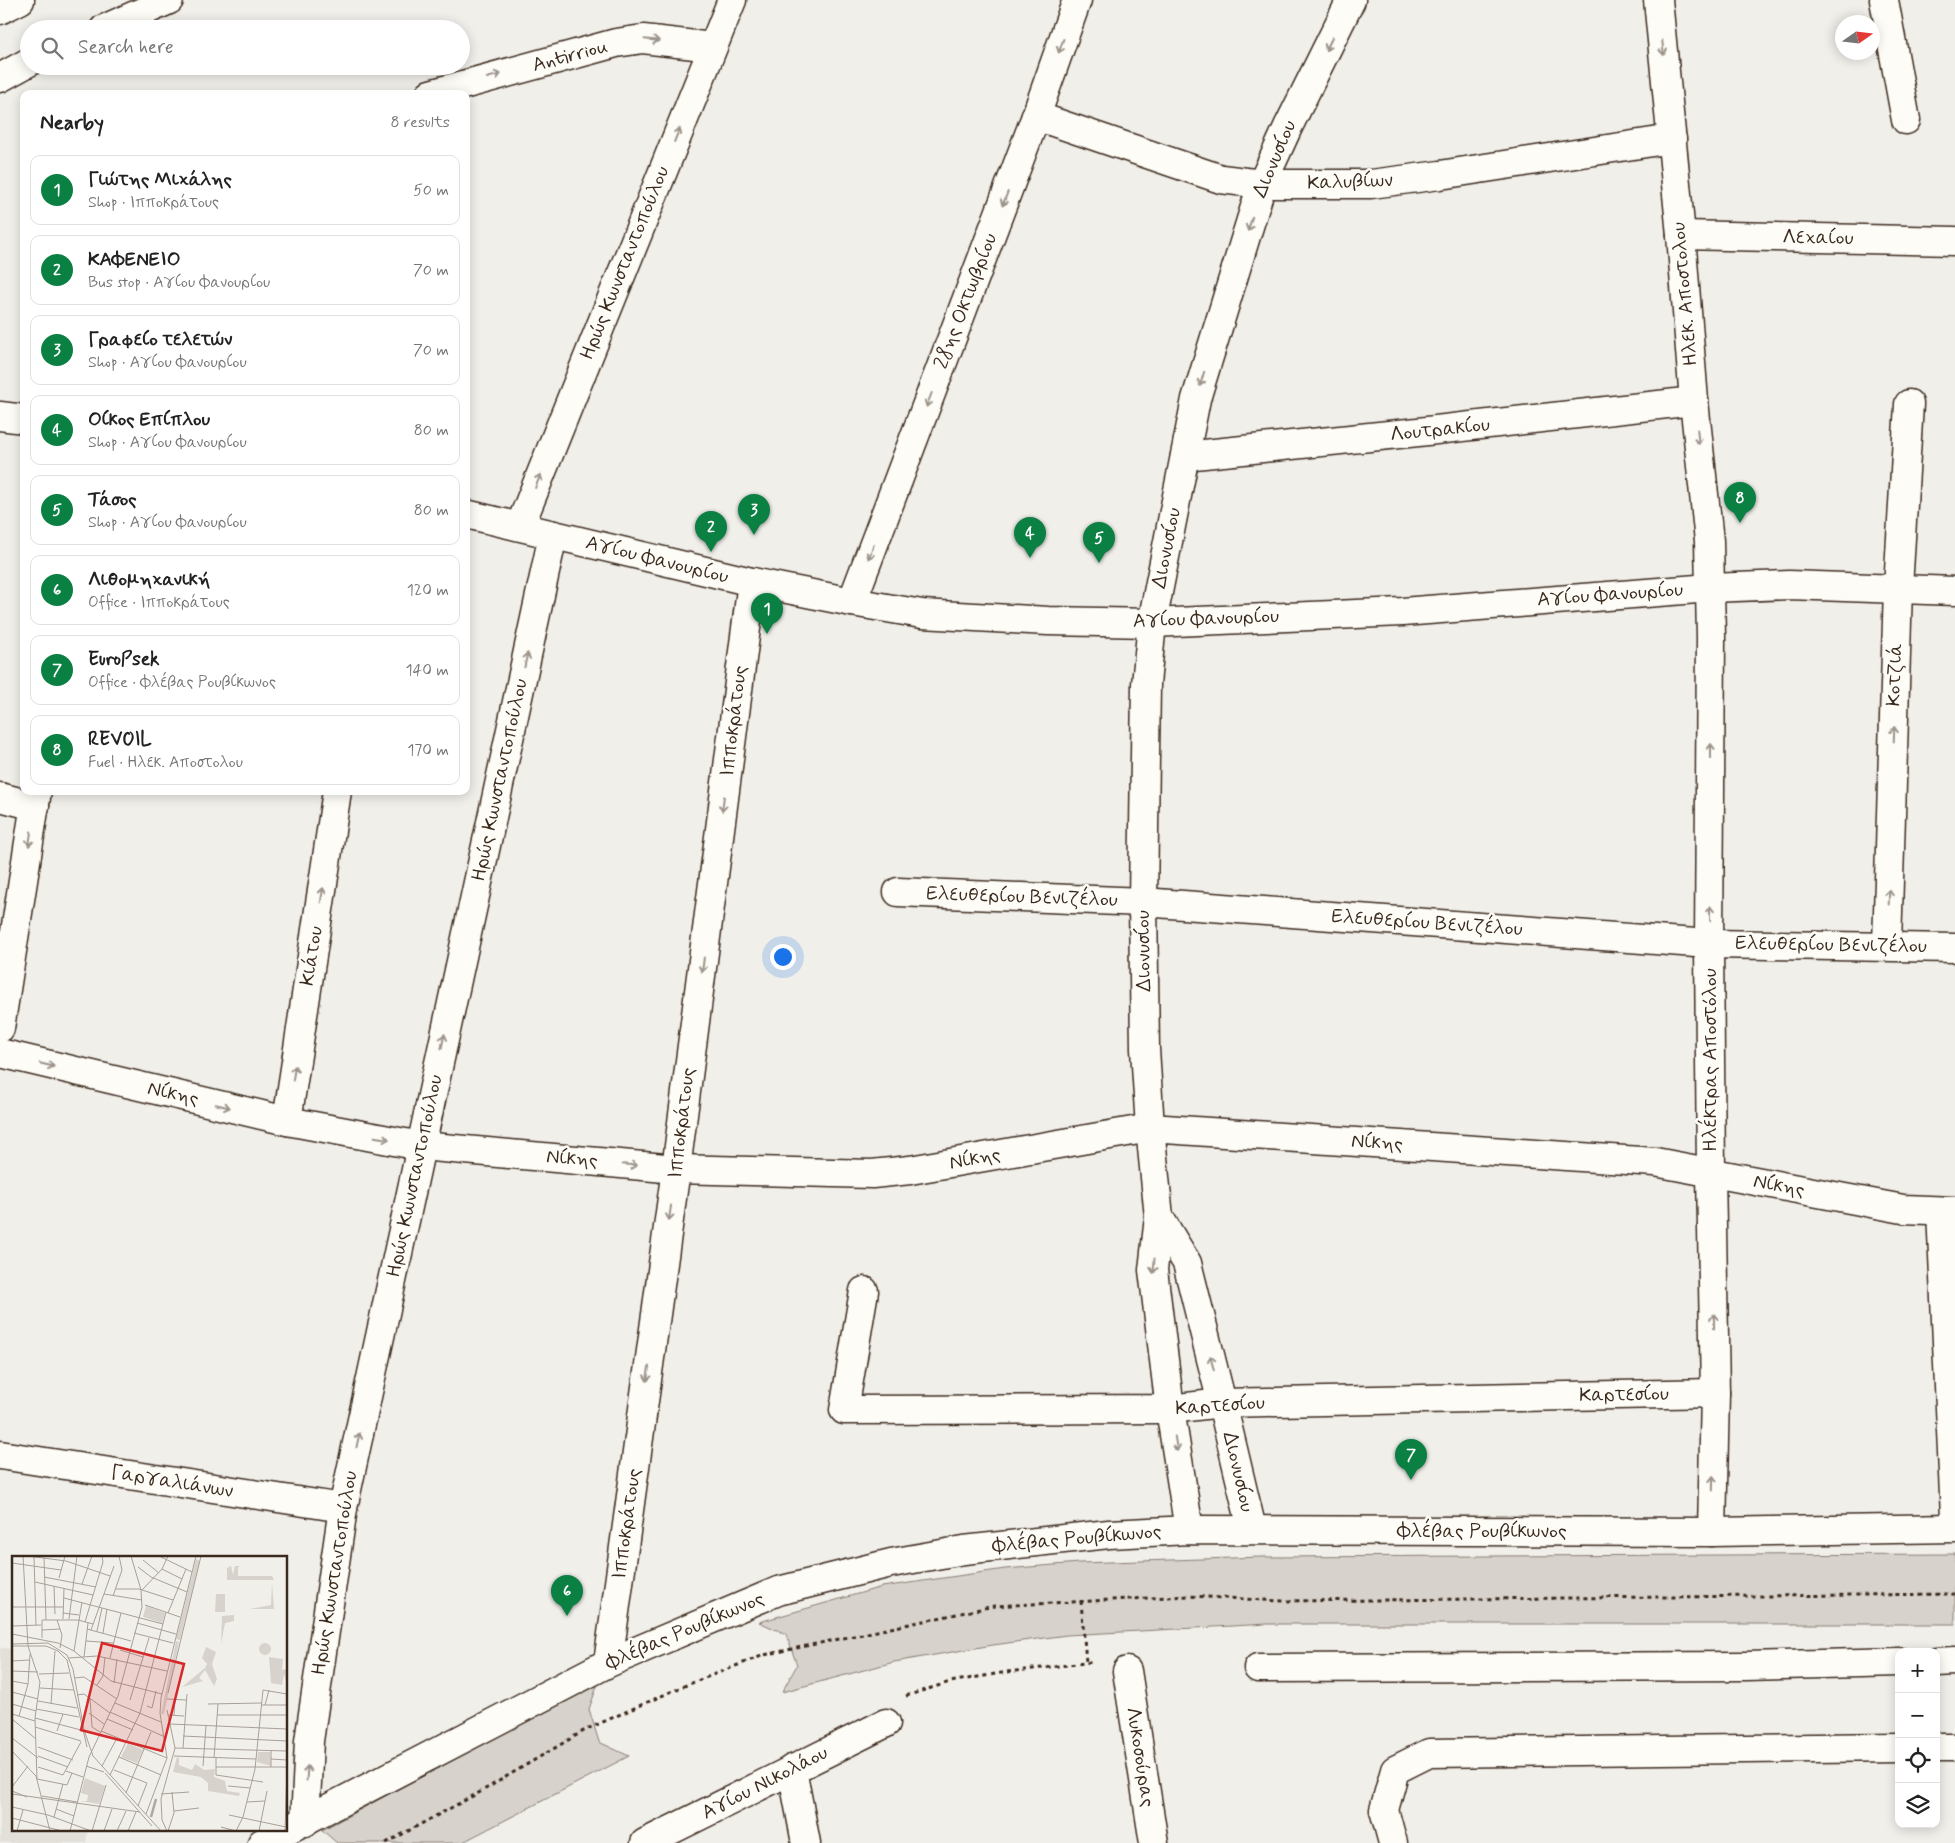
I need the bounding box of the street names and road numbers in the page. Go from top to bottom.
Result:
street label: Antirriou [529,33,611,79]
street label: Διονυσίου [1247,116,1303,202]
street label: Ηρώς Κωνσταντοπούλου [574,162,676,364]
street label: Καλυβίων [1307,167,1393,197]
street label: Ηλεκ. Αποστολου [1665,221,1705,367]
street label: Λεχαίου [1782,224,1854,252]
street label: 28ης Οκτωβρίου [928,229,1004,373]
street label: Λουτρακίου [1389,411,1491,449]
street label: Διονυσίου [1146,505,1188,591]
street label: Αγίου Φανουρίου [583,529,731,591]
street label: Αγίου Φανουρίου [1536,576,1684,614]
street label: Αγίου Φανουρίου [1132,603,1280,635]
street label: Κοτζιά [1880,643,1910,707]
street label: Ιπποκράτους [714,664,754,778]
street label: Ηρώς Κωνσταντοπούλου [465,676,535,884]
street label: Ελευθερίου Βενιζέλου [926,880,1118,914]
street label: Ελευθερίου Βενιζέλου [1330,903,1524,943]
street label: Διονυσίου [1130,910,1158,992]
street label: Κιάτου [294,924,330,988]
street label: Ελευθερίου Βενιζέλου [1735,930,1927,960]
street label: Ηλέκτρας Αποστόλου [1697,968,1724,1152]
street label: Ιπποκράτους [662,1066,702,1180]
street label: Ηρώς Κωνσταντοπούλου [380,1072,450,1280]
street label: Νίκης [145,1075,202,1113]
street label: Νίκης [1350,1128,1404,1158]
street label: Νίκης [947,1141,1003,1177]
street label: Νίκης [545,1143,599,1175]
street label: Νίκης [1751,1168,1807,1204]
street label: Καρτεσίου [1579,1381,1669,1409]
street label: Καρτεσίου [1174,1389,1266,1423]
street label: Διονυσίου [1216,1429,1260,1515]
street label: Γαργαλιάνων [109,1459,235,1505]
street label: Ιπποκράτους [606,1467,648,1581]
street label: Ηρώς Κωνσταντοπούλου [305,1469,365,1677]
street label: Φλέβας Ρουβίκωνος [990,1518,1163,1560]
street label: Φλέβας Ρουβίκωνος [1396,1518,1567,1545]
street label: Φλέβας Ρουβίκωνος [601,1585,769,1677]
street label: Λυκοσούρας [1119,1705,1161,1809]
street label: Αγίου Νικολάου [697,1740,833,1826]

